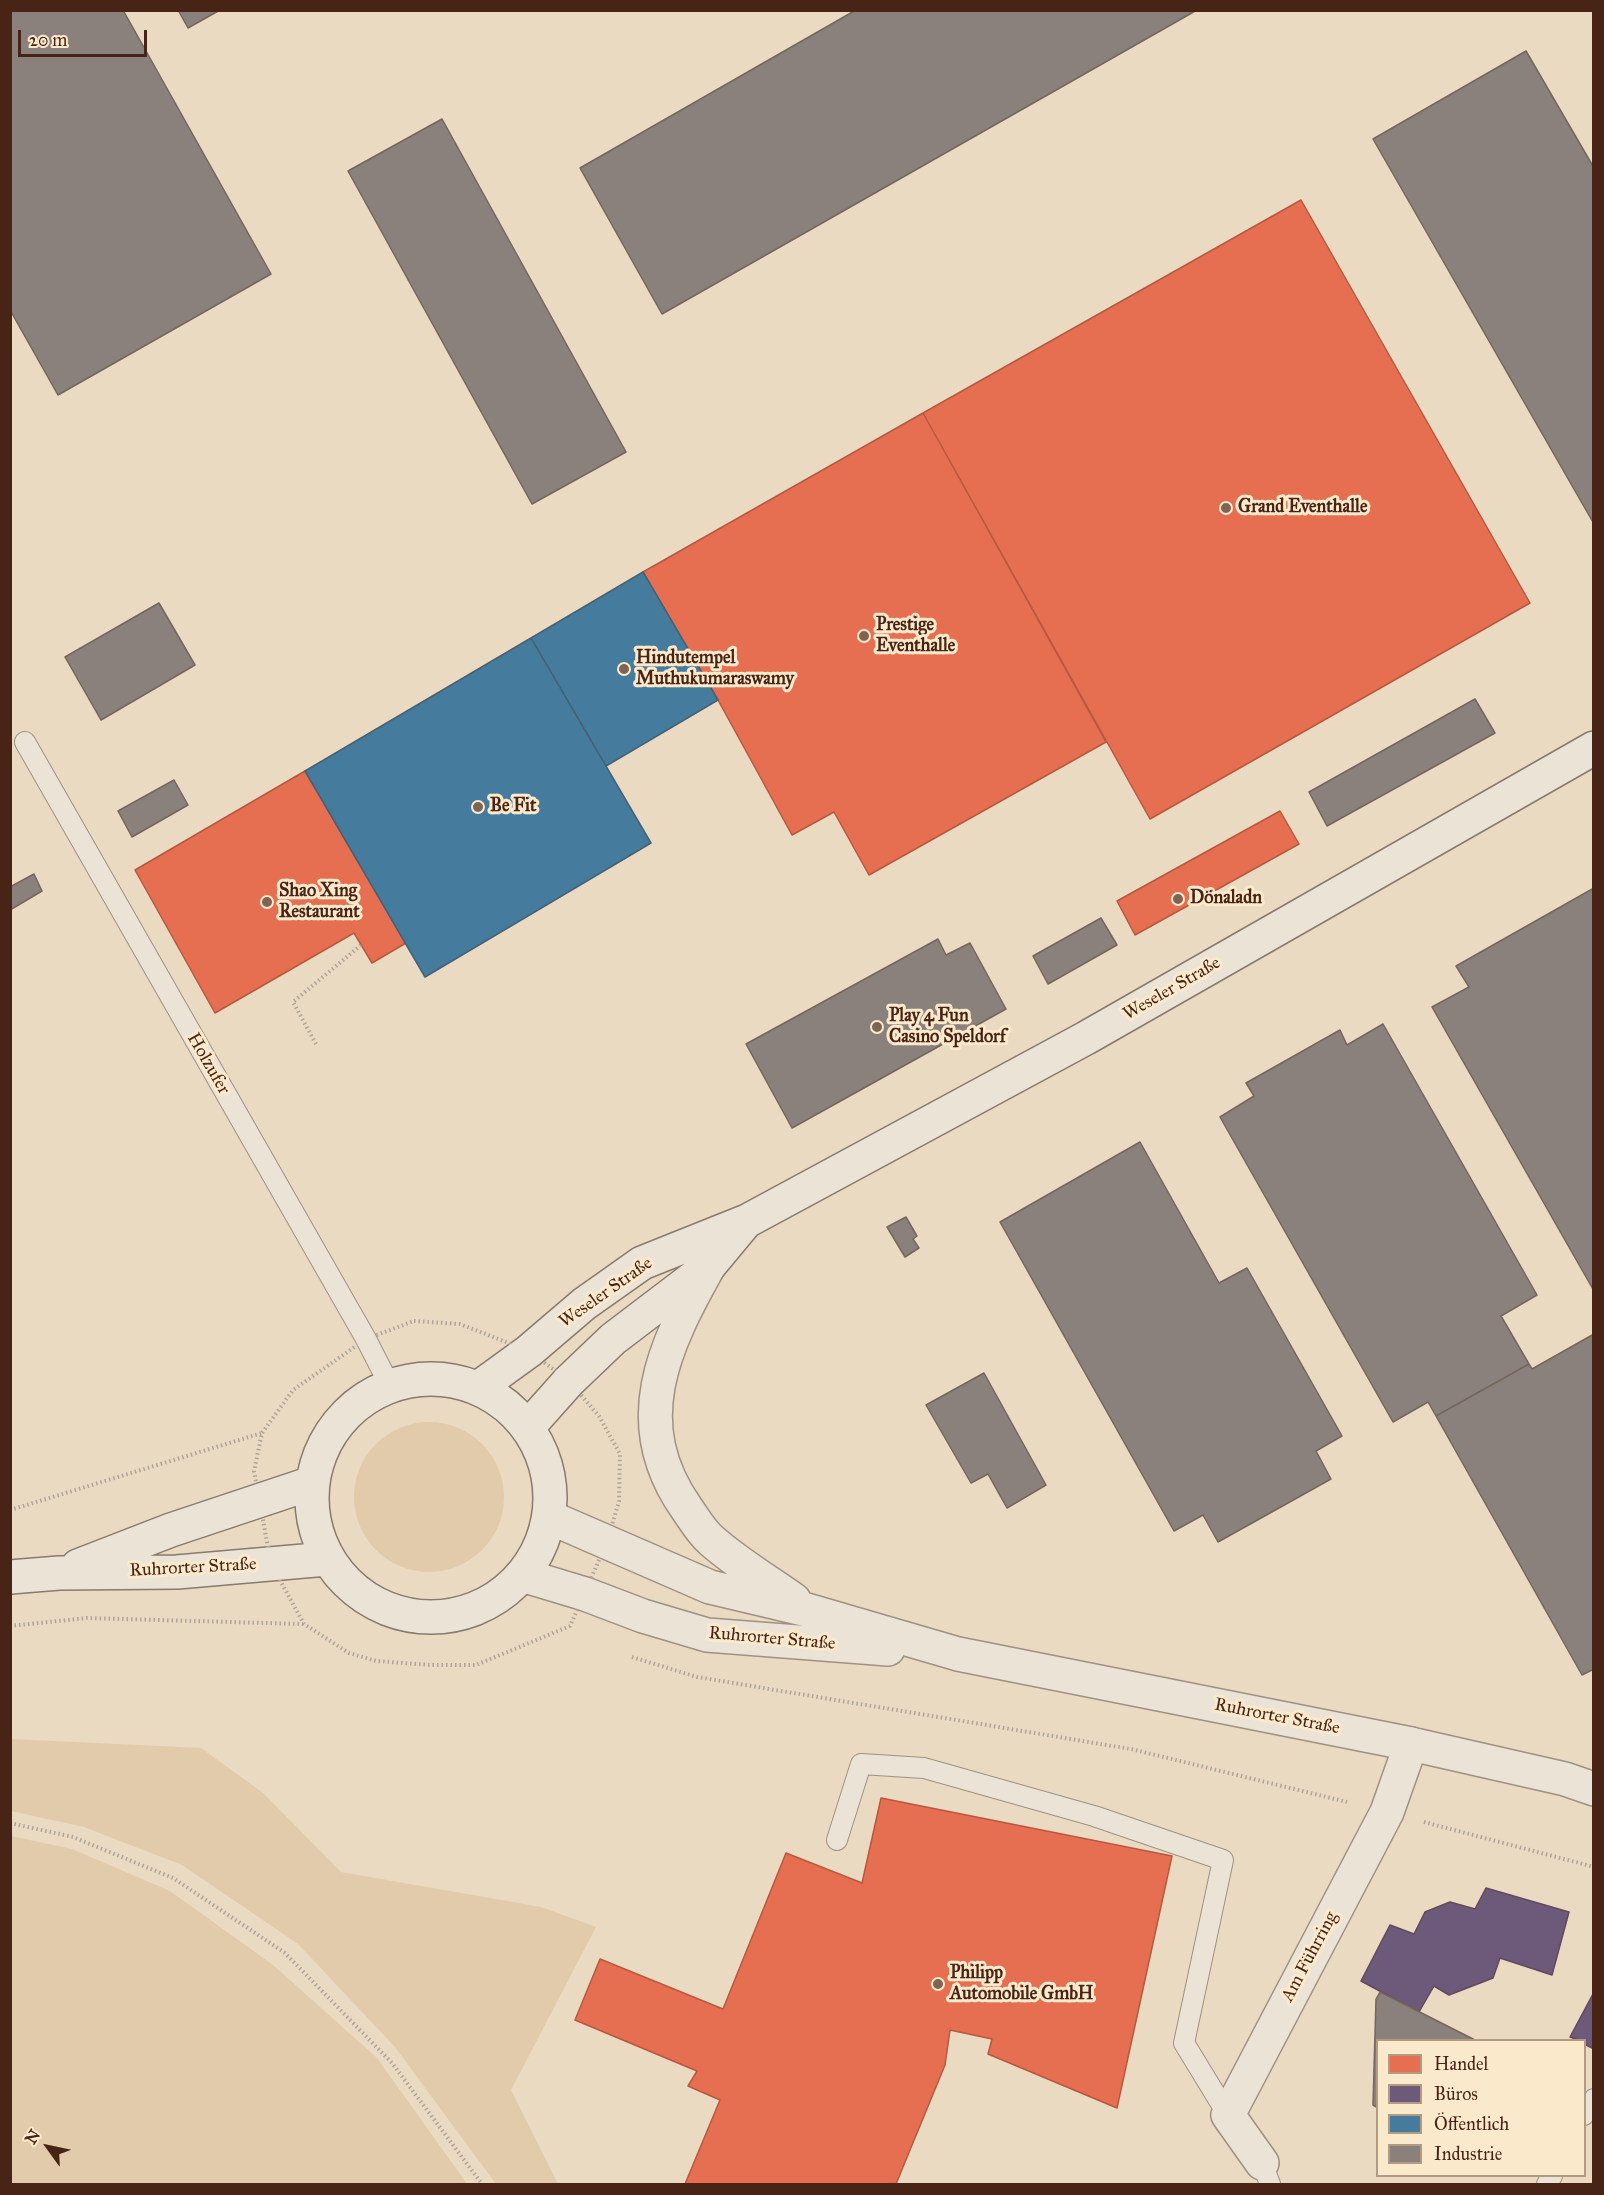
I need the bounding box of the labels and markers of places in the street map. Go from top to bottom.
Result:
place label: Grand Eventhalle [1238,497,1367,519]
marker: Grand Eventhalle [1219,501,1233,515]
place label: Prestige Eventhalle [876,615,955,658]
marker: Prestige Eventhalle [857,629,871,643]
place label: Hindutempel Muthukumaraswamy [636,648,794,690]
marker: Hindutempel Muthukumaraswamy [617,662,631,676]
place label: Be Fit [490,796,536,818]
marker: Be Fit [471,800,485,814]
place label: Shao Xing Restaurant [279,881,360,924]
place label: Dönaladn [1190,888,1262,910]
marker: Dönaladn [1171,892,1185,906]
marker: Shao Xing Restaurant [260,895,274,909]
place label: Play 4 Fun Casino Speldorf [889,1006,1006,1048]
marker: Play 4 Fun Casino Speldorf [870,1020,884,1034]
place label: Philipp Automobile GmbH [950,1963,1093,2006]
marker: Philipp Automobile GmbH [931,1977,945,1991]

